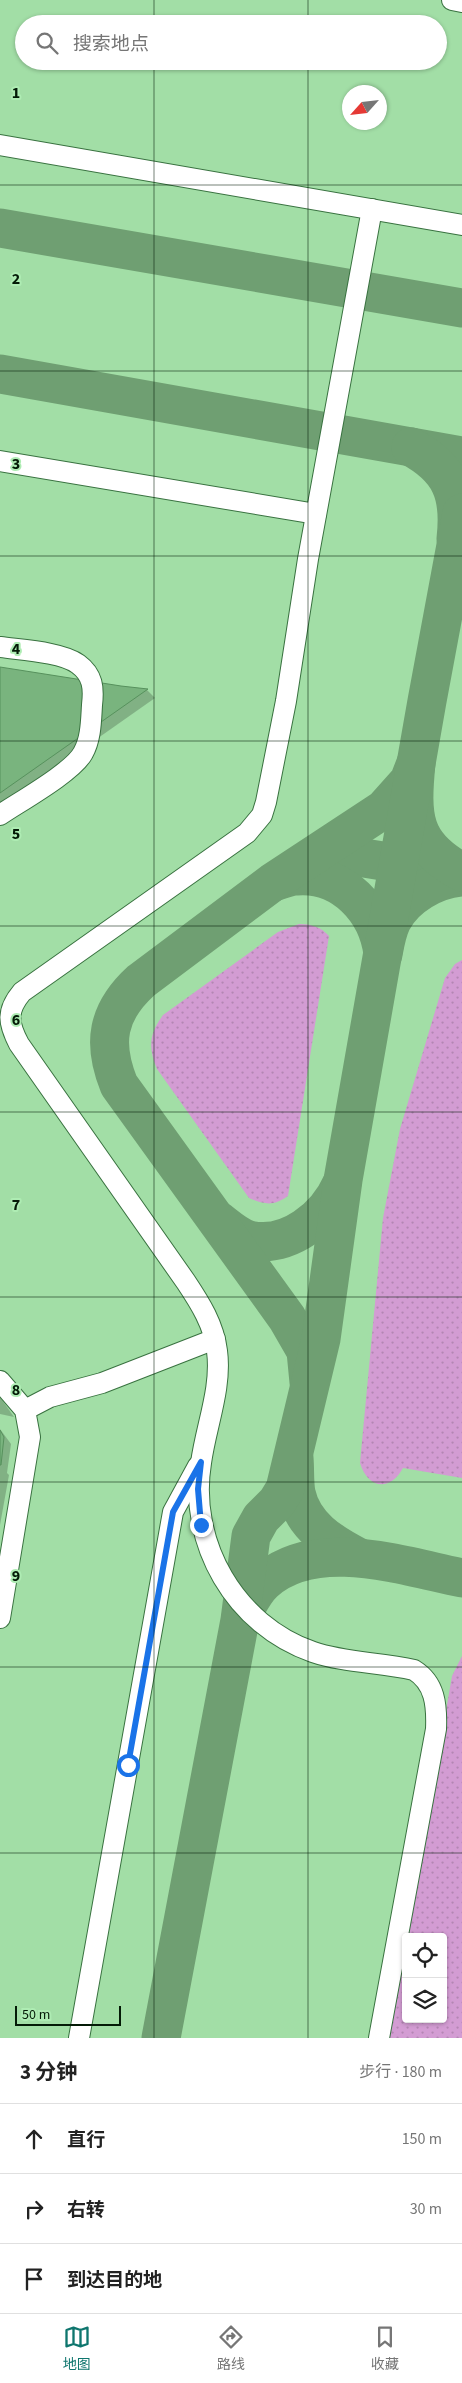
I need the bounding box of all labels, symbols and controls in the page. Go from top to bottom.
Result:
search box [15,15,447,70]
icon: search [33,29,61,57]
text: 搜索地点 [73,31,149,58]
text: 1 [12,82,20,104]
north arrow [342,85,387,130]
text: 2 [12,268,20,290]
text: 3 [12,453,20,475]
text: 4 [12,638,21,660]
text: 5 [12,823,20,845]
text: 6 [12,1009,20,1031]
text: 7 [12,1194,20,1216]
text: 8 [12,1379,20,1401]
route end [190,1514,213,1537]
text: 9 [12,1565,20,1587]
route start [117,1754,140,1777]
map controls [402,1933,447,2023]
button: locate [402,1933,447,1978]
button: layers [402,1978,447,2023]
scale bar [15,2003,121,2026]
text: 50 m [22,2005,50,2025]
text: 3 分钟 [20,2057,77,2087]
text: 步行 · 180 m [359,2061,442,2083]
icon: ahead [20,2125,48,2153]
text: 直行 [67,2127,105,2154]
text: 150 m [402,2128,442,2150]
icon: right [20,2195,48,2223]
text: 右转 [67,2197,105,2224]
text: 30 m [410,2198,442,2220]
icon: arrive [20,2265,48,2293]
text: 到达目的地 [67,2267,162,2294]
tab: 地图 [63,2323,91,2375]
tab: 路线 [217,2323,245,2375]
tab: 收藏 [371,2323,399,2375]

